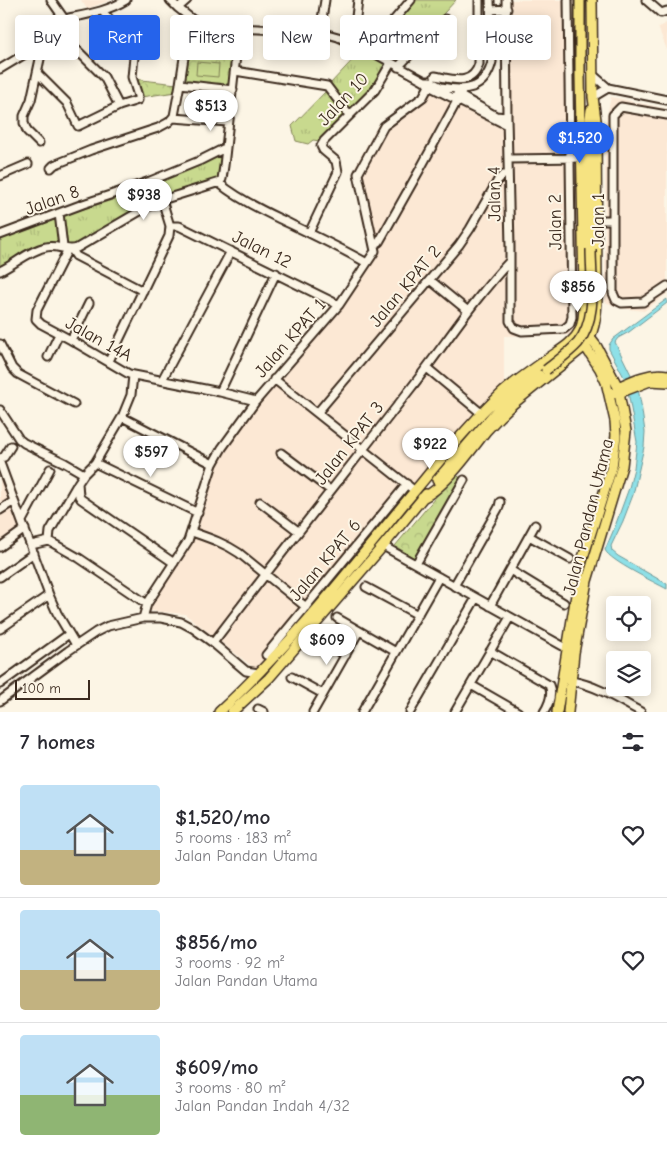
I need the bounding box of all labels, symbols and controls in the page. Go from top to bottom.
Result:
chip: Buy [15,15,79,60]
chip: Rent [89,15,160,60]
chip: Filters [170,15,253,60]
chip: New [263,15,330,60]
chip: Apartment [340,15,457,60]
chip: House [467,15,551,60]
street label: Jalan 10 [314,68,373,130]
pin: $513 [181,90,241,132]
text: $513 [195,97,227,115]
pin: $1,520 [539,121,621,164]
text: $1,520 [558,129,602,147]
street label: Jalan 4 [484,166,505,222]
pin: $938 [114,178,174,221]
street label: Jalan 8 [22,181,82,220]
text: $938 [127,186,161,204]
street label: Jalan 1 [588,193,609,247]
street label: Jalan 2 [545,194,566,250]
street label: Jalan 12 [229,226,295,273]
street label: Jalan KPAT 2 [365,241,446,331]
pin: $856 [548,270,608,313]
text: $856 [561,278,595,296]
street label: Jalan KPAT 1 [250,295,330,382]
street label: Jalan 14A [62,313,136,366]
street label: Jalan KPAT 3 [310,398,388,489]
pin: $922 [400,428,460,470]
text: $922 [413,435,447,453]
pin: $597 [121,436,181,478]
street label: Jalan Pandan Utama [559,437,618,598]
text: $597 [134,443,168,461]
street label: Jalan KPAT 6 [285,515,366,606]
map controls [606,596,651,696]
button: locate [606,596,651,641]
pin: $609 [297,624,357,666]
text: $609 [309,631,345,649]
button: layers [606,651,651,696]
scale bar [15,677,90,700]
text: 100 m [22,680,61,697]
icon: filters [619,728,647,756]
text: 7 homes [20,730,95,754]
icon: home [60,805,120,865]
text: $1,520/mo [175,805,270,829]
icon: heart [619,821,647,849]
text: 5 rooms · 183 m² [175,829,291,847]
text: Jalan Pandan Utama [175,847,318,865]
icon: home [60,930,120,990]
text: $856/mo [175,930,257,954]
icon: heart [619,946,647,974]
text: 3 rooms · 92 m² [175,954,284,972]
text: Jalan Pandan Utama [175,972,318,990]
icon: home [60,1055,120,1115]
text: $609/mo [175,1055,258,1079]
icon: heart [619,1071,647,1099]
text: 3 rooms · 80 m² [175,1079,285,1097]
text: Jalan Pandan Indah 4/32 [175,1097,350,1115]

